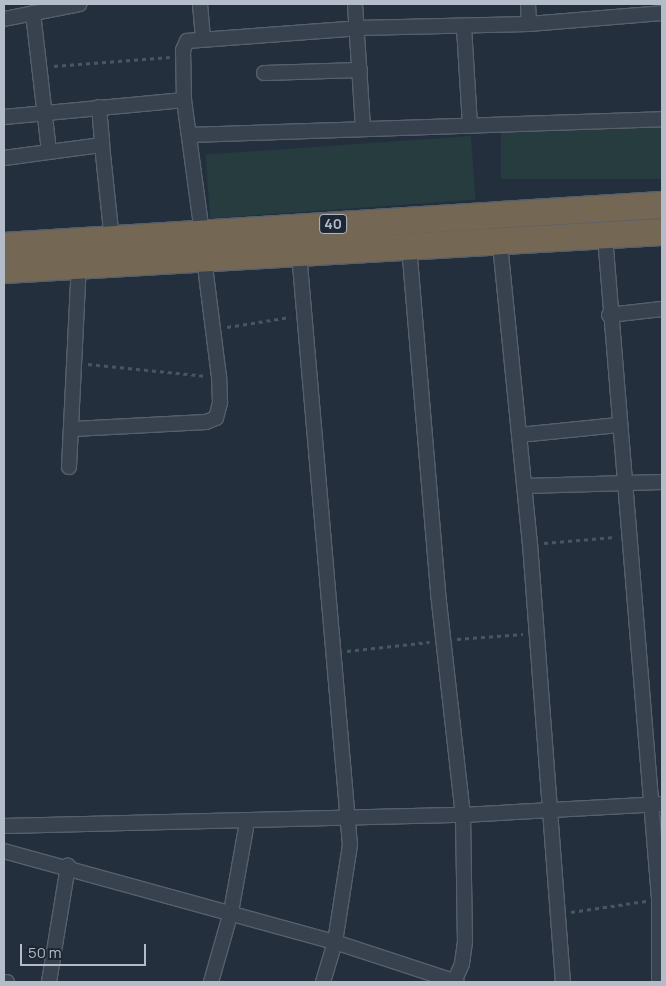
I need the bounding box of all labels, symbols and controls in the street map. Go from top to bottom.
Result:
road number: 40 [318,212,348,235]
scale bar [22,934,149,966]
text: 50 m [28,942,62,963]

